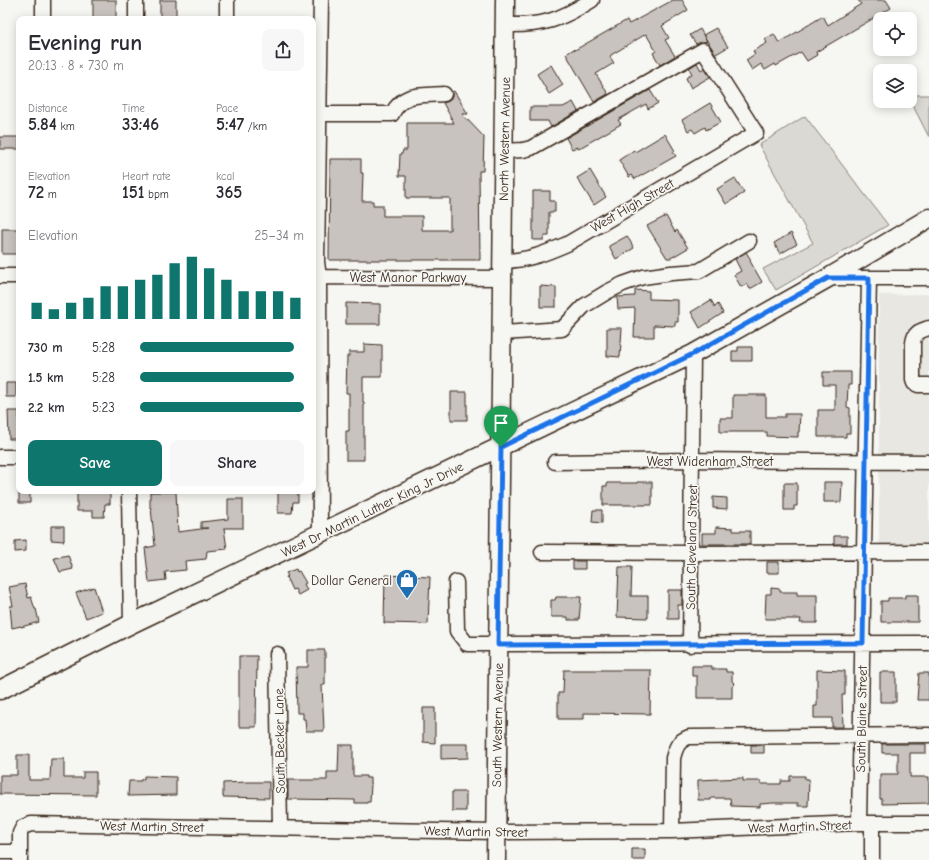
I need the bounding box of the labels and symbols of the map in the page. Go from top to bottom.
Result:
street label: North Western Avenue [496,76,513,201]
street label: West High Street [588,175,678,235]
street label: West Manor Parkway [350,270,466,285]
pin [484,406,518,447]
street label: West Widenham Street [647,454,775,469]
street label: West Dr Martin Luther King Jr Drive [279,458,466,560]
street label: South Cleveland Street [683,483,700,610]
shop icon: Dollar General [394,567,420,600]
place label: Dollar General [311,573,392,588]
street label: South Western Avenue [489,662,506,787]
street label: South Blaine Street [853,664,870,773]
street label: South Becker Lane [271,688,288,794]
street label: West Martin Street [748,817,853,836]
street label: West Martin Street [100,818,205,835]
street label: West Martin Street [424,823,529,840]

